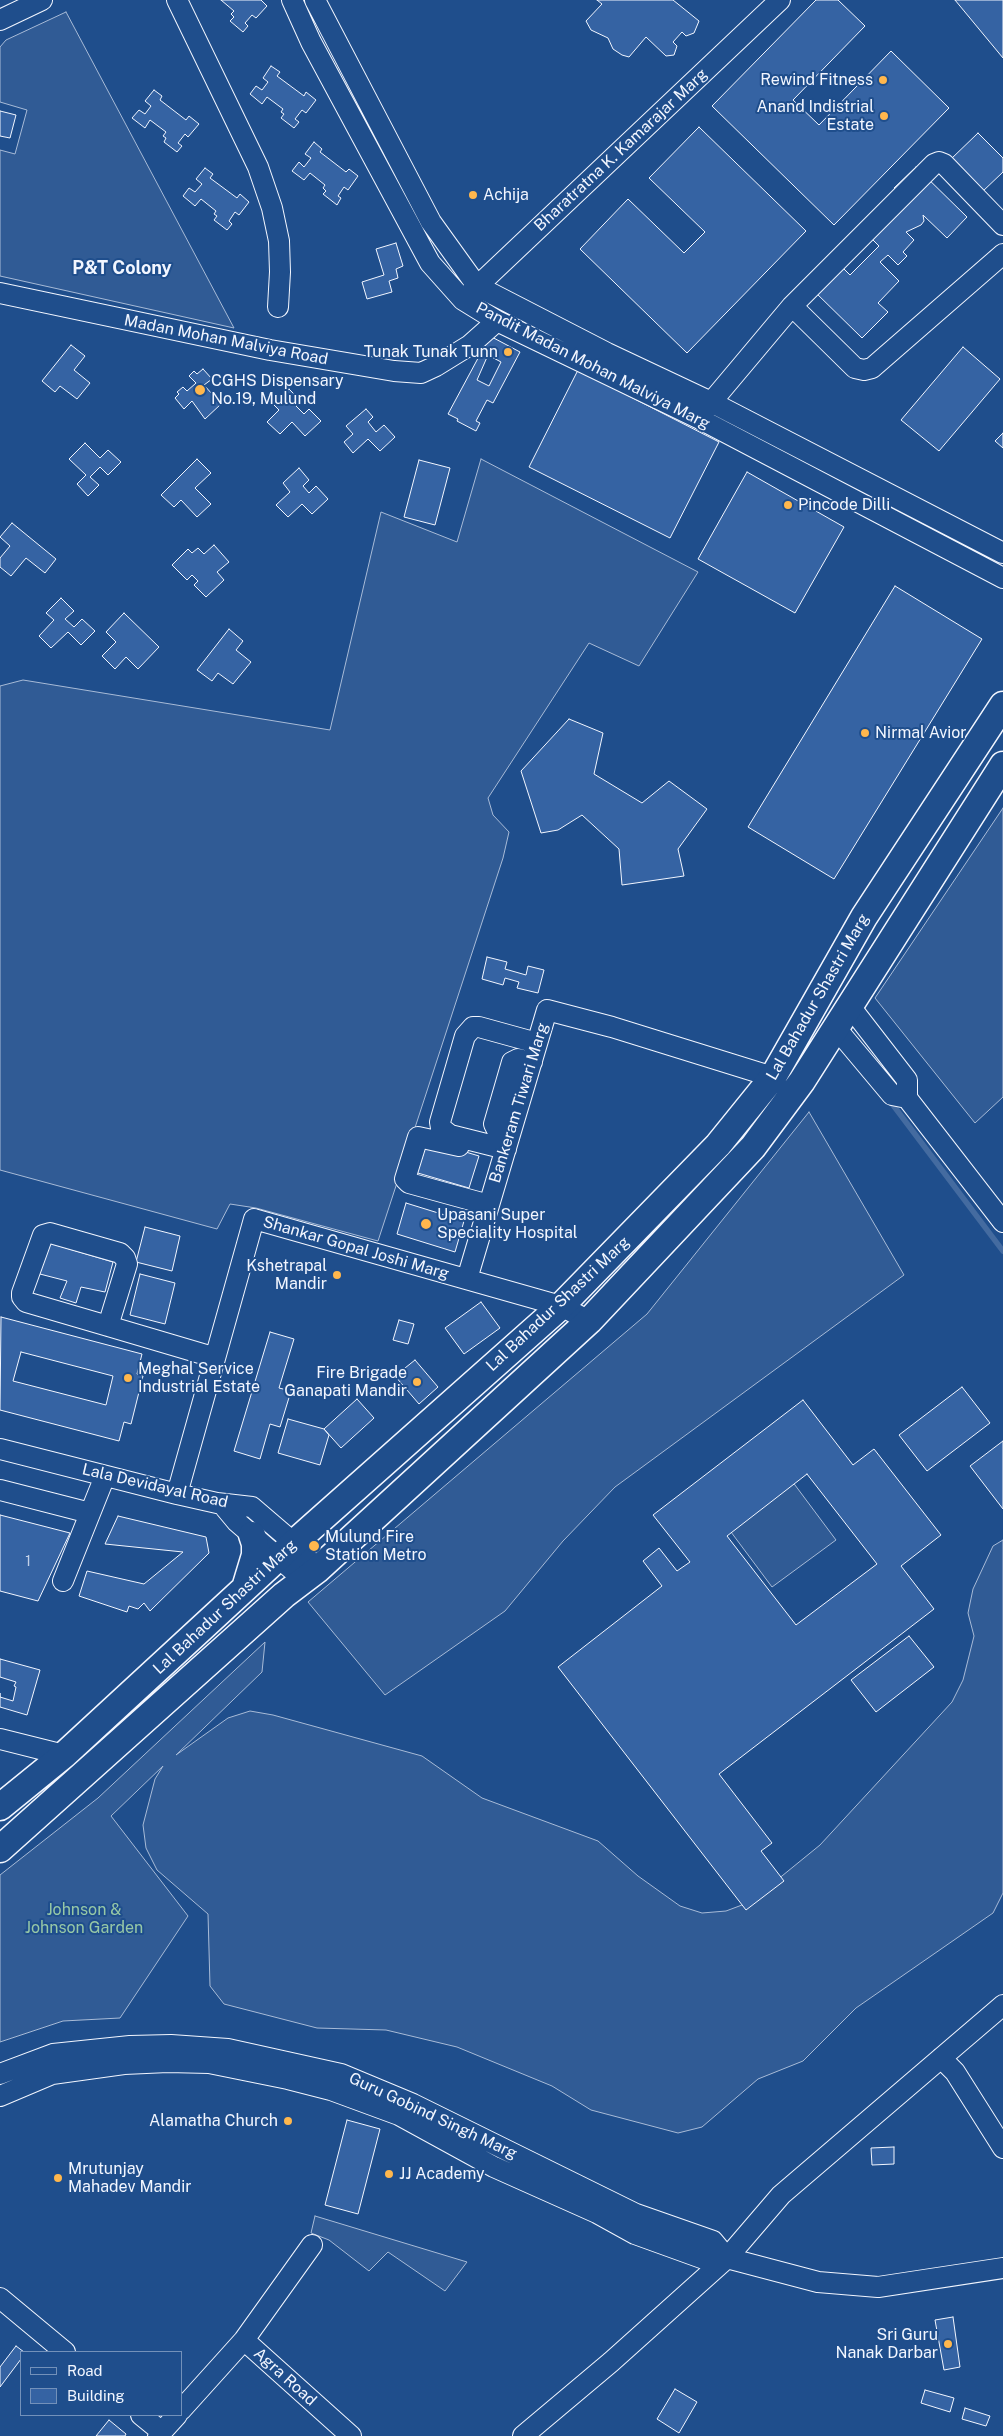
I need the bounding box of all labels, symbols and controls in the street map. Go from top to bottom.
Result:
street label: Bharatratna K. Kamarajar Marg [530,65,712,235]
place label: Rewind Fitness [760,70,873,90]
marker: Rewind Fitness [877,74,889,86]
place label: Anand Indistrial Estate [757,97,874,135]
marker: Anand Indistrial Estate [878,110,890,122]
place label: Achija [483,185,529,205]
marker: Achija [467,189,479,201]
district label: P&T Colony [72,257,172,279]
street label: Pandit Madan Mohan Malviya Marg [473,298,713,434]
street label: Madan Mohan Malviya Road [122,311,330,369]
place label: Tunak Tunak Tunn [364,342,498,362]
marker: Tunak Tunak Tunn [502,346,514,358]
place label: CGHS Dispensary No.19, Mulund [211,371,344,409]
marker: CGHS Dispensary No.19, Mulund [193,383,207,397]
place label: Pincode Dilli [798,495,890,515]
marker: Pincode Dilli [782,499,794,511]
place label: Nirmal Avior [875,723,967,743]
marker: Nirmal Avior [859,727,871,739]
street label: Lal Bahadur Shastri Marg [762,910,874,1084]
street label: Bankeram Tiwari Marg [485,1021,553,1185]
place label: Upasani Super Speciality Hospital [437,1205,578,1243]
street label: Shankar Gopal Joshi Marg [261,1212,451,1284]
marker: Upasani Super Speciality Hospital [419,1217,433,1231]
street label: Lal Bahadur Shastri Marg [482,1232,634,1376]
place label: Kshetrapal Mandir [246,1256,327,1294]
marker: Kshetrapal Mandir [331,1269,343,1281]
place label: Meghal Service Industrial Estate [138,1359,260,1397]
place label: Fire Brigade Ganapati Mandir [284,1363,407,1401]
marker: Meghal Service Industrial Estate [122,1372,134,1384]
marker: Fire Brigade Ganapati Mandir [411,1376,423,1388]
street label: Lala Devidayal Road [80,1460,230,1512]
place label: Mulund Fire Station Metro [325,1527,427,1565]
street label: Lal Bahadur Shastri Marg [149,1535,301,1679]
marker: Mulund Fire Station Metro [307,1539,321,1553]
house number: 1 [25,1554,31,1570]
park label: Johnson & Johnson Garden [25,1900,143,1938]
street label: Guru Gobind Singh Marg [346,2069,520,2163]
place label: Alamatha Church [149,2111,278,2131]
marker: Alamatha Church [282,2115,294,2127]
place label: Mrutunjay Mahadev Mandir [68,2159,192,2197]
place label: JJ Academy [399,2164,485,2184]
marker: JJ Academy [383,2168,395,2180]
marker: Mrutunjay Mahadev Mandir [52,2172,64,2184]
place label: Sri Guru Nanak Darbar [835,2325,938,2363]
marker: Sri Guru Nanak Darbar [942,2338,954,2350]
street label: Agra Road [250,2344,320,2410]
legend [20,2351,182,2416]
text: Road [67,2362,103,2379]
text: Building [67,2387,125,2404]

